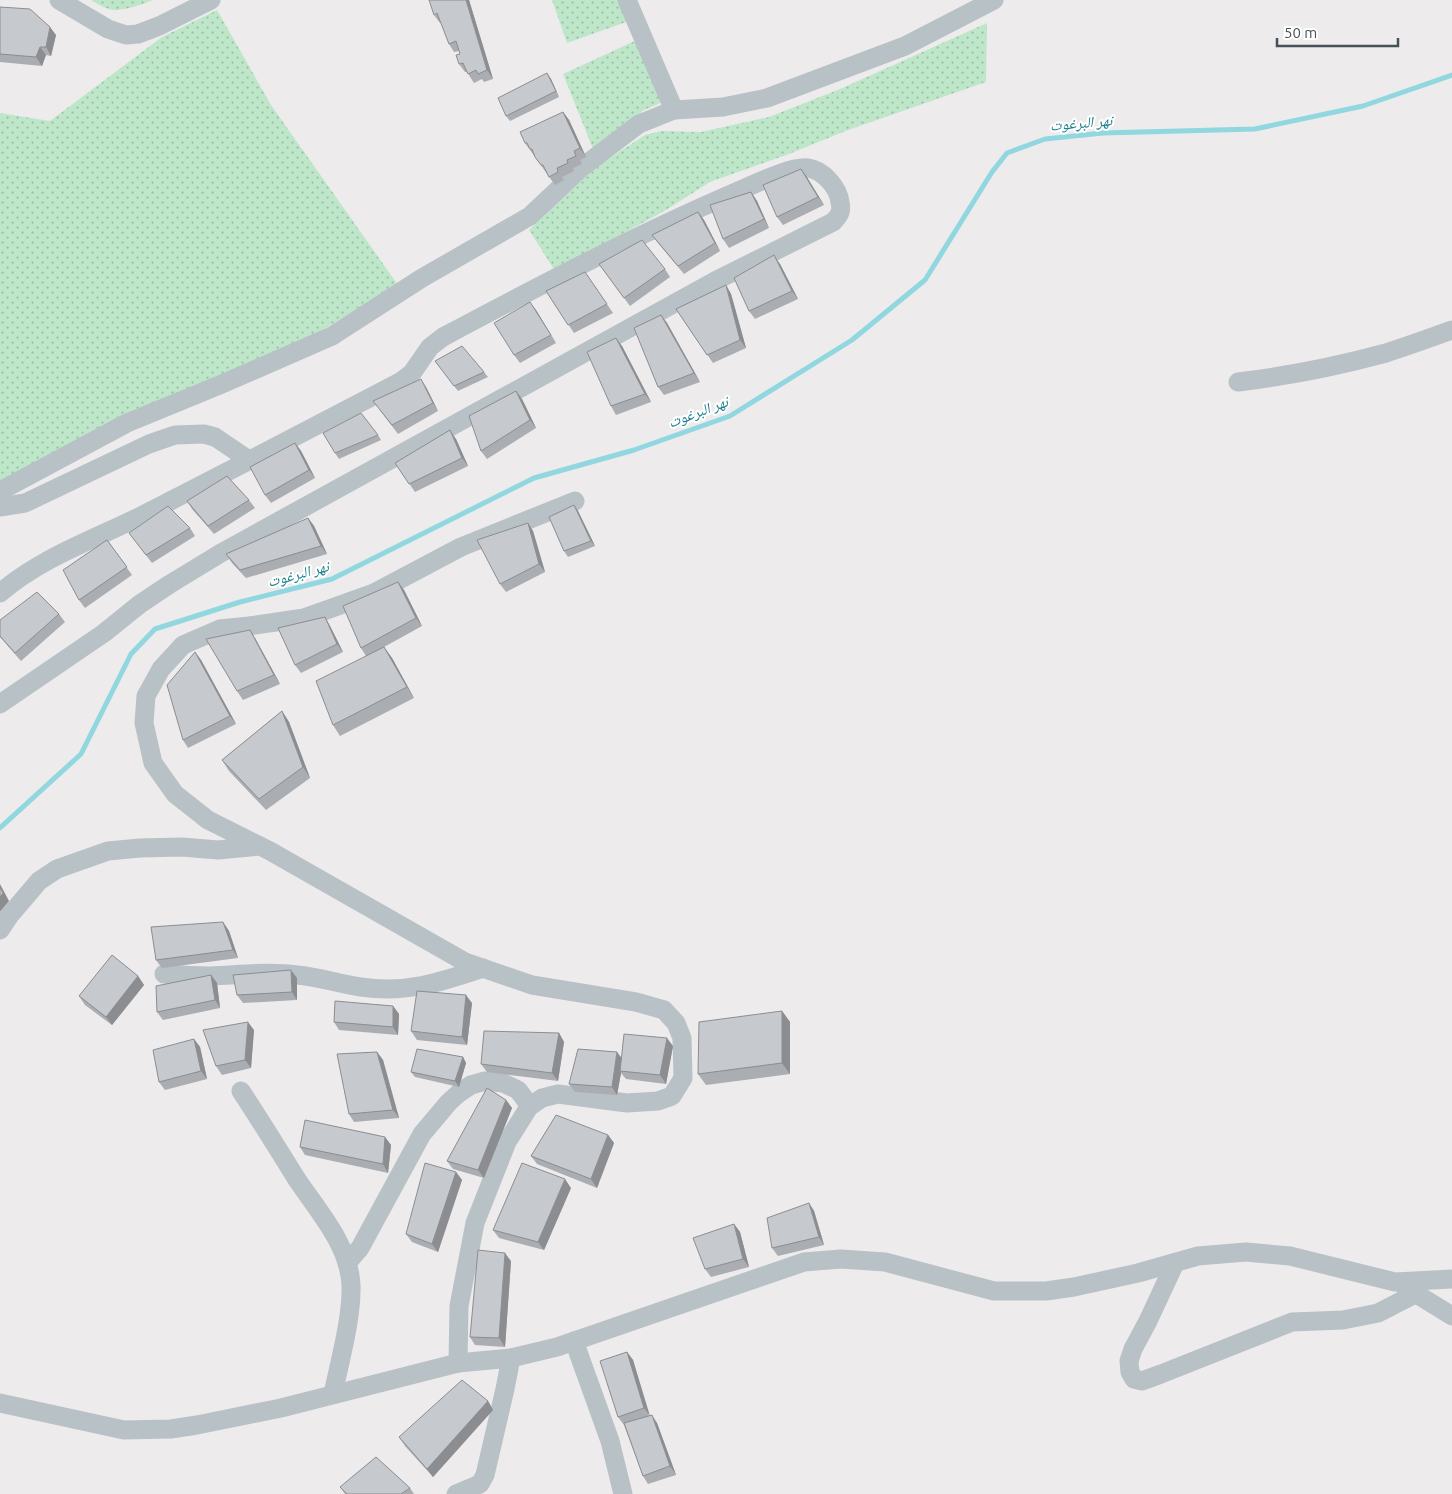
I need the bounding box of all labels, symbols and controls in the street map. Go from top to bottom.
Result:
scale bar [1277,15,1398,47]
text: 50 m [1284,24,1317,41]
water label: نهر البرغوت [1049,111,1116,135]
water label: نهر البرغوت [665,391,733,432]
water label: نهر البرغوت [265,556,333,591]

